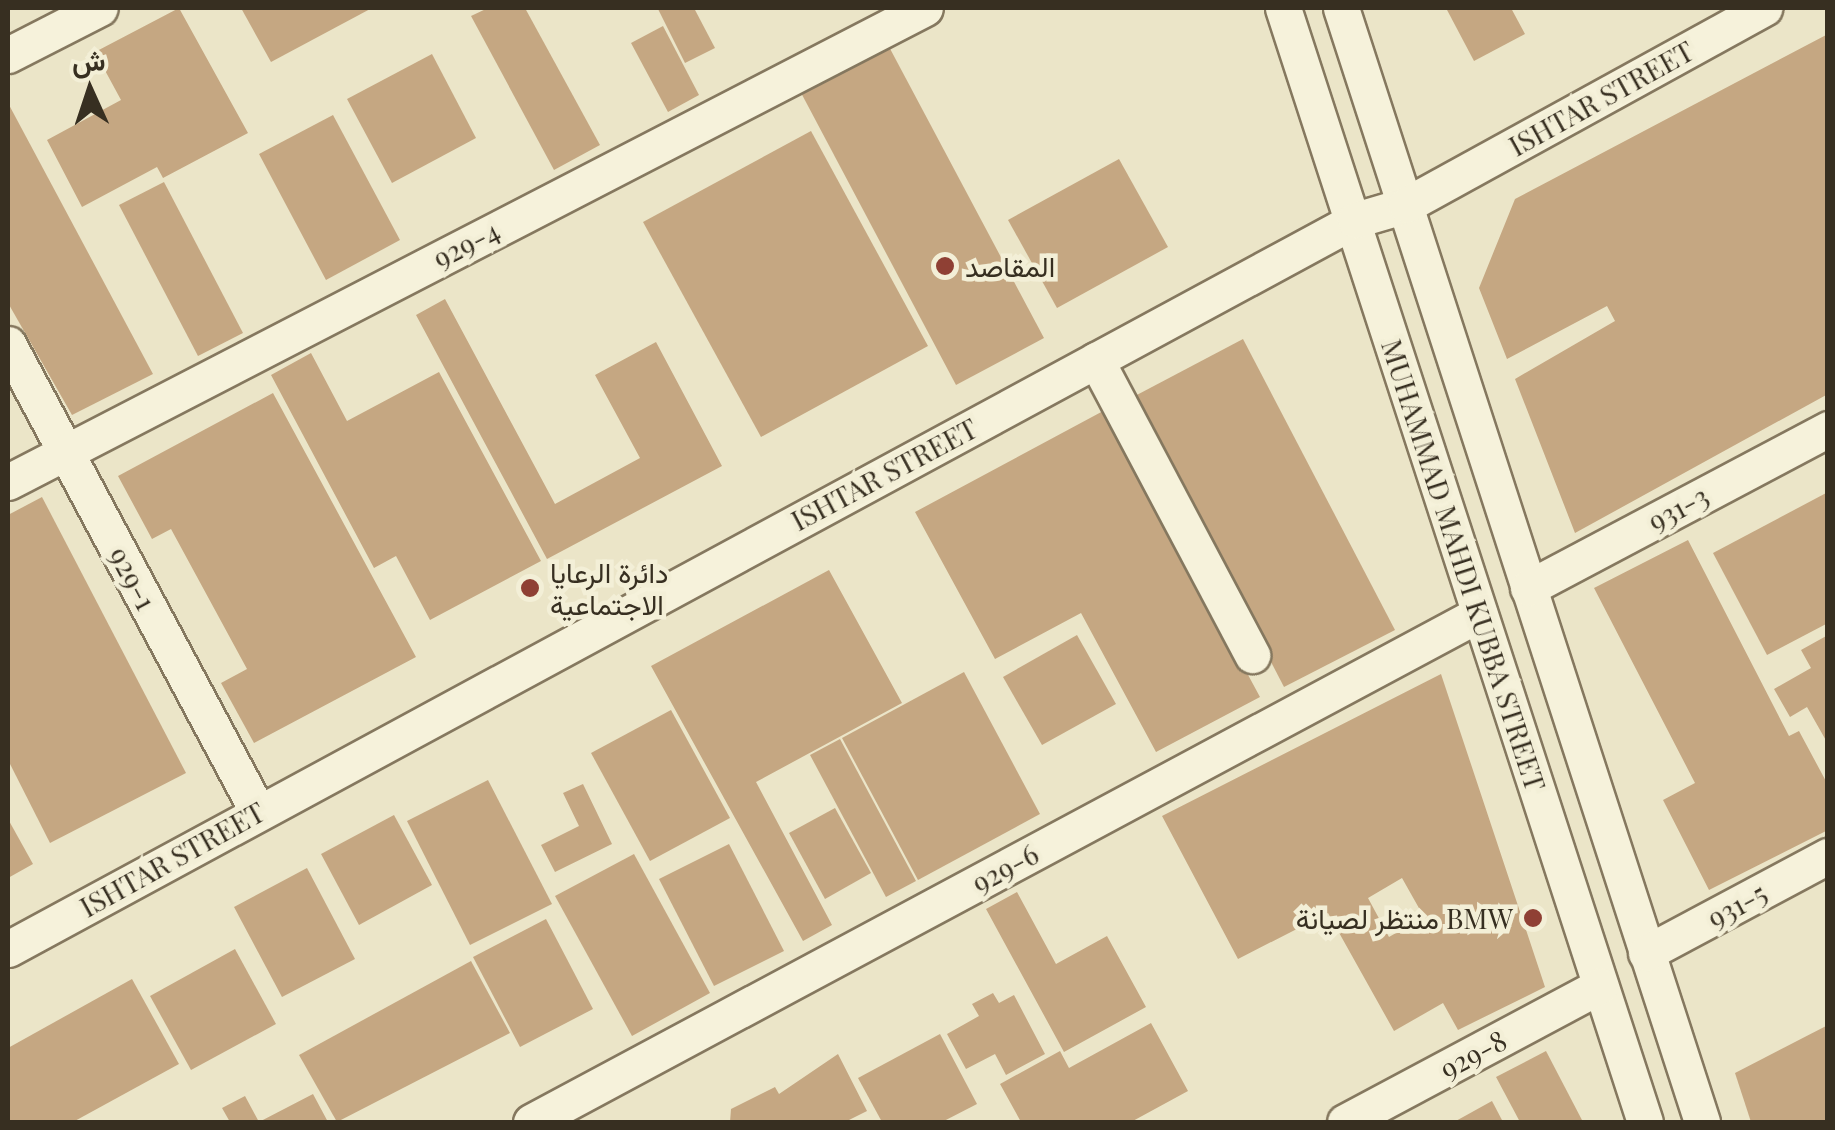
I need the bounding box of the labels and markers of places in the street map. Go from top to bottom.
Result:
place label: المقاصد [965,249,1055,283]
marker: المقاصد [934,255,956,277]
place label: دائرة الرعايا الاجتماعية [550,555,668,621]
marker: دائرة الرعايا الاجتماعية [519,577,541,599]
place label: منتظر لصيانة BMW [1296,901,1513,935]
marker: منتظر لصيانة BMW [1522,907,1544,929]

